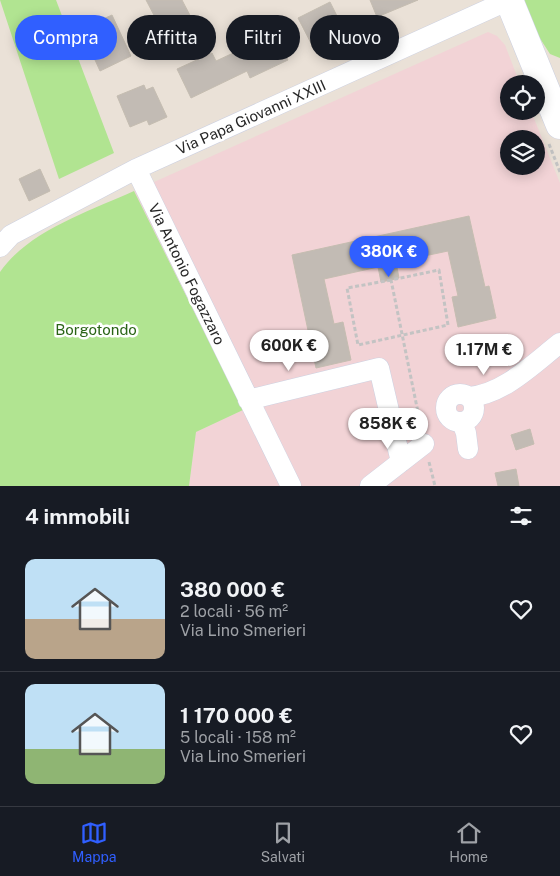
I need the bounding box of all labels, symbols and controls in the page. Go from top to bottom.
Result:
chip: Compra [15,15,117,60]
chip: Affitta [127,15,216,60]
chip: Filtri [226,15,300,60]
chip: Nuovo [310,15,399,60]
map controls [500,75,545,175]
button: locate [500,75,545,120]
street label: Via Papa Giovanni XXIII [174,76,328,158]
button: layers [500,130,545,175]
street label: Via Antonio Fogazzaro [145,201,229,347]
pin: 380K € [348,236,430,278]
text: 380K € [360,242,418,261]
park label: Borgotondo [55,321,137,338]
pin: 600K € [248,330,330,372]
pin: 1.17M € [438,334,530,376]
text: 600K € [261,336,317,355]
text: 1.17M € [456,340,512,359]
pin: 858K € [347,408,429,450]
text: 858K € [359,414,417,433]
icon: filters [507,502,535,530]
text: 4 immobili [25,504,130,529]
text: 380 000 € [180,577,285,602]
icon: home [65,579,125,639]
icon: heart [507,595,535,623]
text: 2 locali · 56 m² [180,602,288,621]
text: Via Lino Smerieri [180,621,306,640]
text: 1 170 000 € [180,703,293,728]
icon: home [65,704,125,764]
icon: heart [507,720,535,748]
text: 5 locali · 158 m² [180,728,296,747]
text: Via Lino Smerieri [180,747,306,766]
tab: Mappa [72,819,117,865]
tab: Salvati [261,819,305,865]
tab: Home [449,819,488,865]

